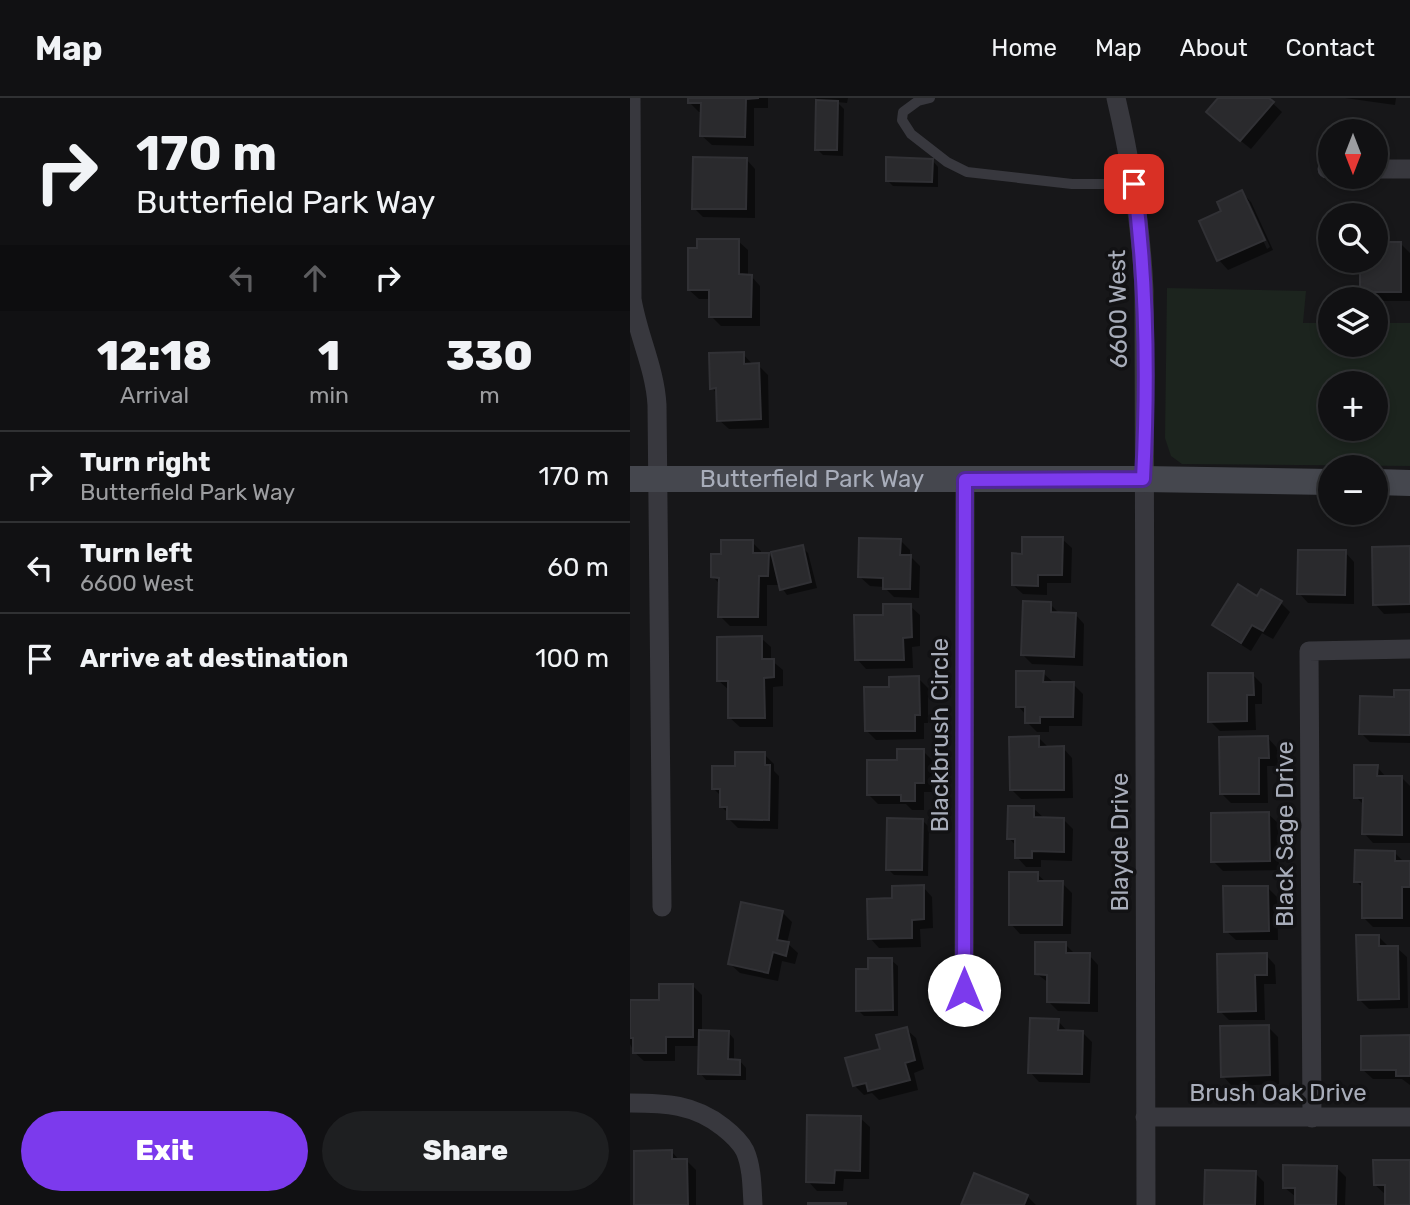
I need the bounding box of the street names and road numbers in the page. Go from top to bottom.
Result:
street label: 6600 West [1103,249,1133,369]
street label: Butterfield Park Way [700,465,924,493]
street label: Blackbrush Circle [926,638,954,832]
street label: Black Sage Drive [1271,741,1299,927]
street label: Blayde Drive [1106,772,1134,912]
street label: Brush Oak Drive [1189,1079,1367,1107]

